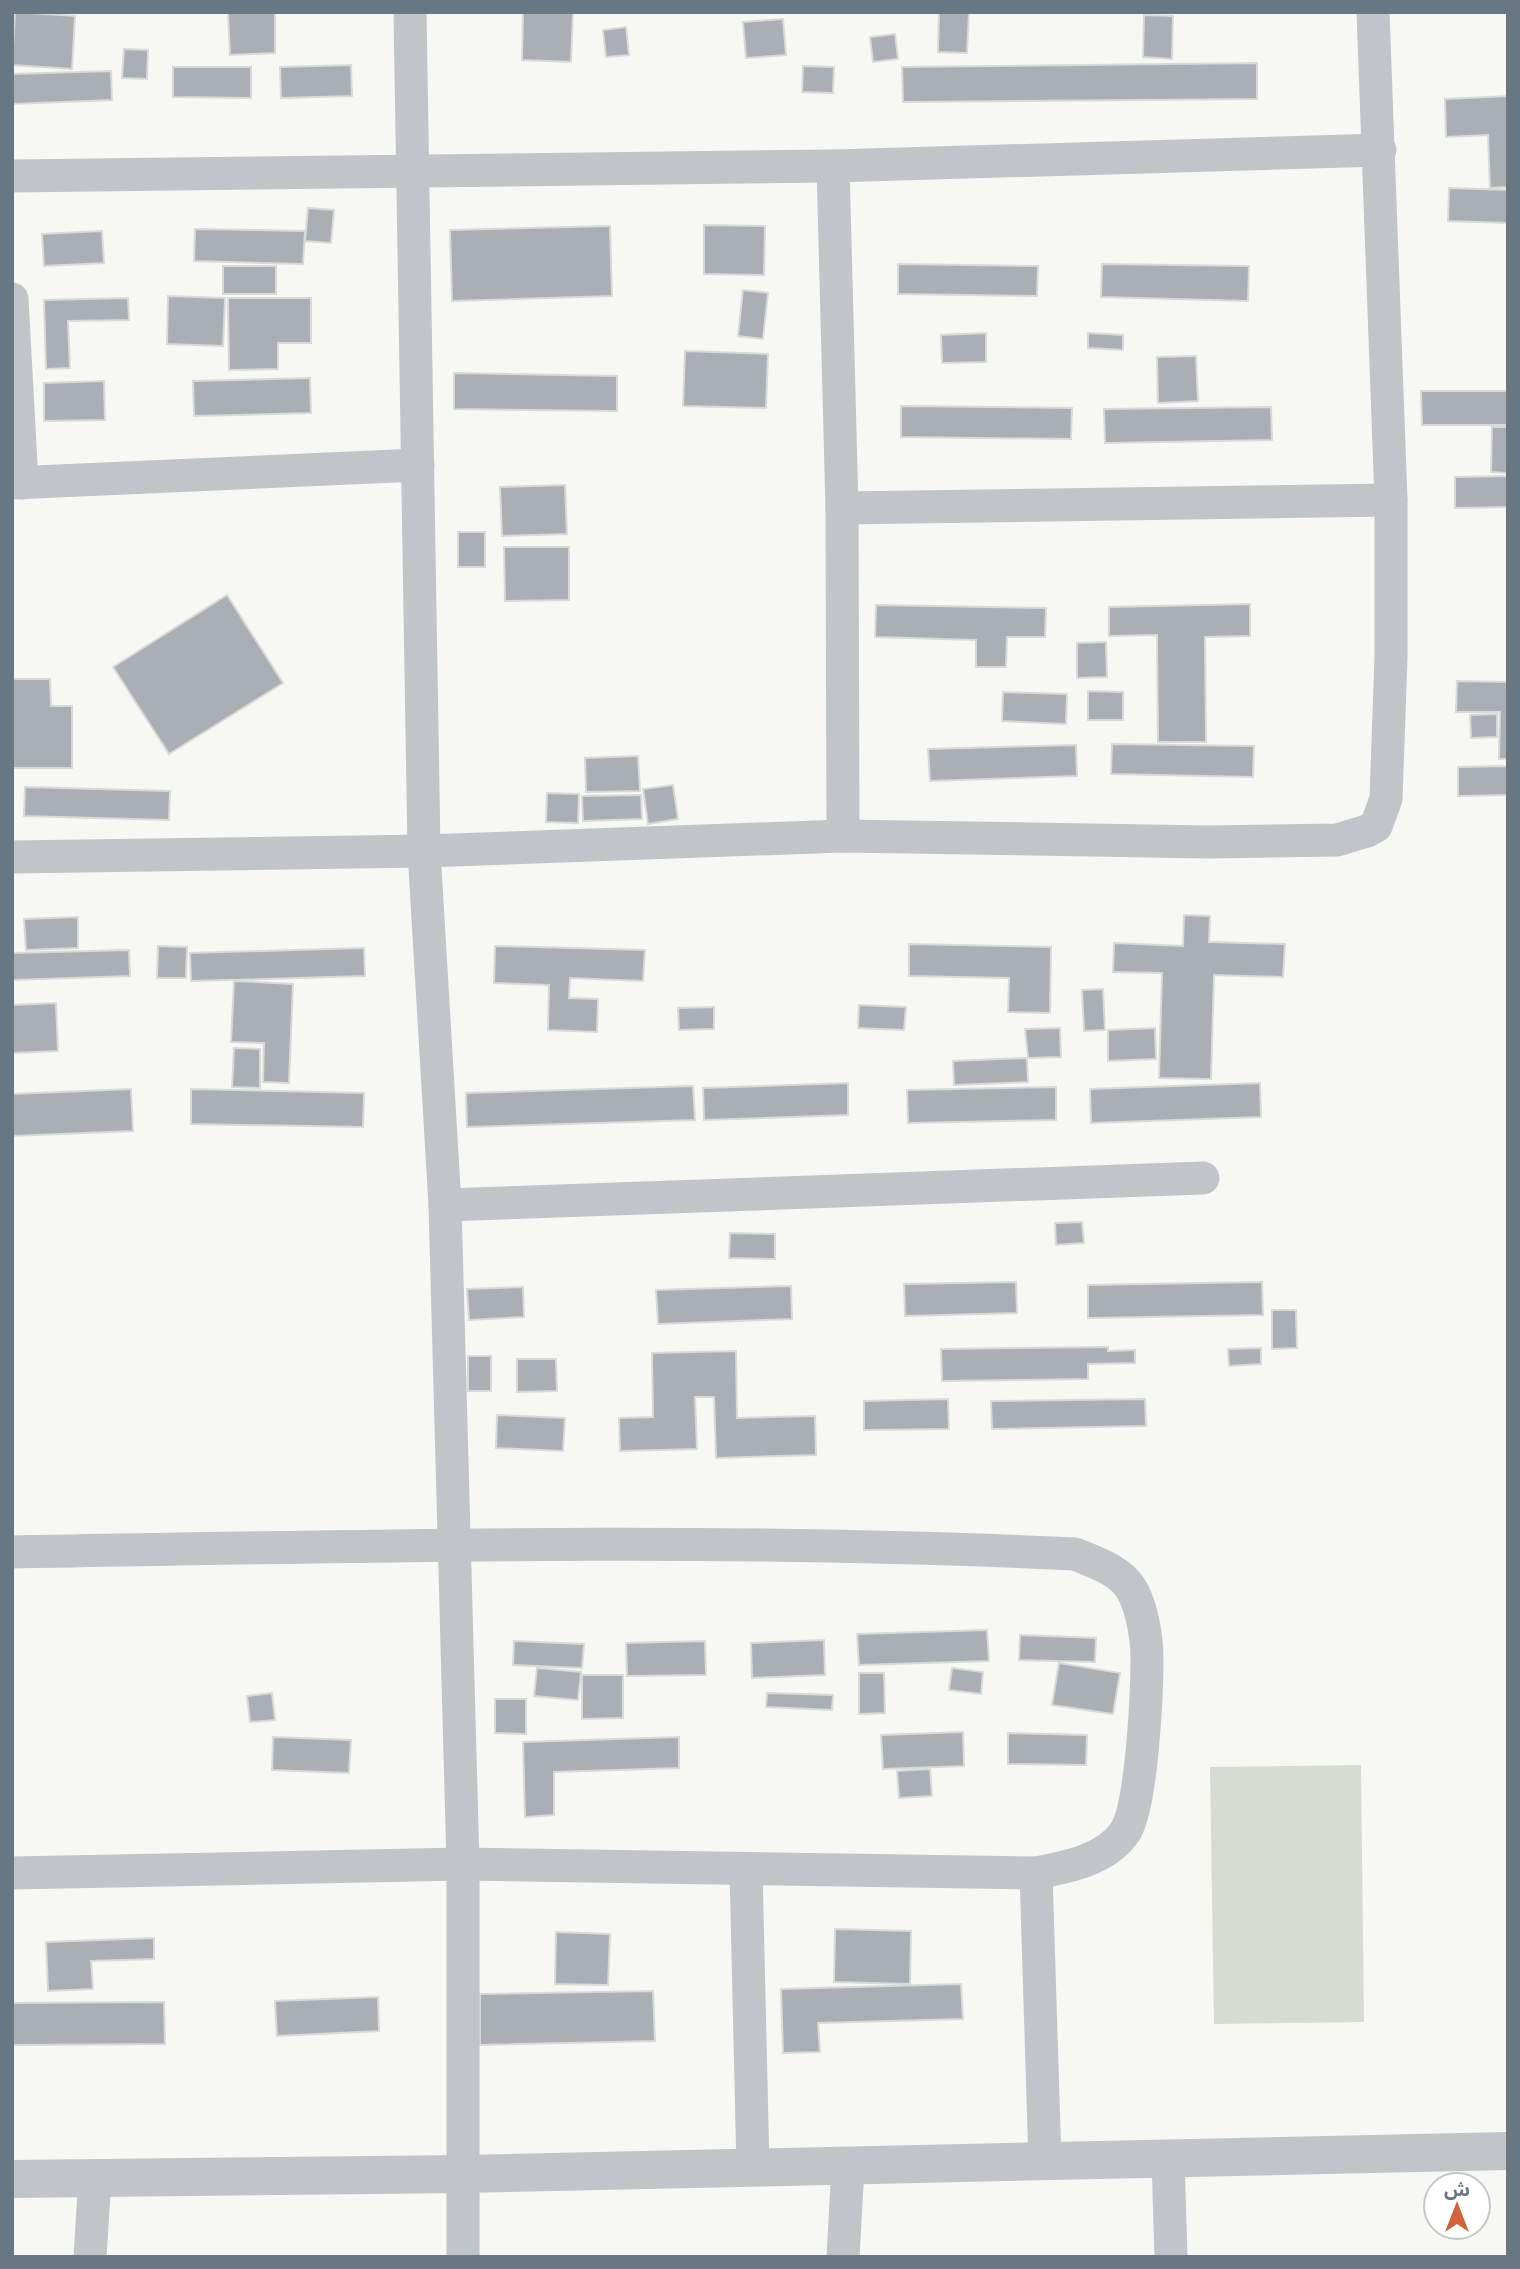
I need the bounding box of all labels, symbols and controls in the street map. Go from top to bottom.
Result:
north arrow [1422,2171,1492,2241]
text: ش [1444,2176,1470,2202]

